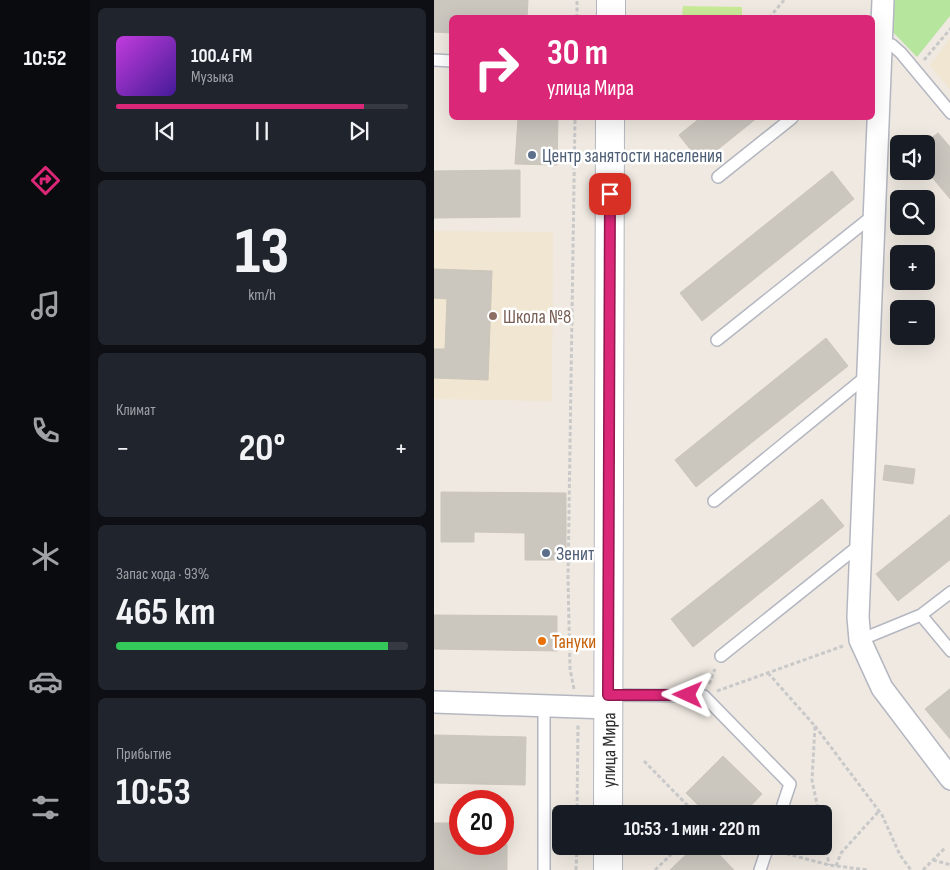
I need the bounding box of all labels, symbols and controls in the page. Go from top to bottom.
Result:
text: 30 m [547,32,608,75]
icon: right [464,35,529,100]
text: 10:52 [23,45,67,72]
text: 100.4 FM [191,45,252,68]
text: Музыка [191,68,234,87]
text: улица Мира [547,75,634,102]
icon: previous [151,117,179,145]
icon: pause [248,117,276,145]
icon: next [345,117,373,145]
map controls [890,135,935,345]
button: sound [890,135,935,180]
place label: Центр занятости населения [542,145,723,168]
marker: Центр занятости населения [526,149,538,161]
icon: directions [28,163,63,198]
pin [589,173,631,215]
icon: arrive [596,180,624,208]
button: search [890,190,935,235]
text: 13 [235,214,289,292]
button: + [890,245,935,290]
text: km/h [248,286,276,305]
icon: music [28,288,63,323]
button: − [890,300,935,345]
place label: Школа №8 [503,306,571,329]
marker: Школа №8 [487,310,499,322]
text: Климат [116,401,156,420]
icon: phone [28,413,63,448]
text: 20° [239,426,285,471]
text: − [116,432,130,465]
text: + [394,432,408,465]
icon: climate [28,539,63,574]
place label: Зенит [556,543,595,566]
marker: Зенит [540,547,552,559]
text: Запас хода · 93% [116,565,209,584]
text: 465 km [116,590,215,635]
place label: Тануки [552,631,596,654]
marker: Тануки [536,635,548,647]
icon: car [28,664,63,699]
position arrow [661,668,713,720]
street label: улица Мира [598,712,621,788]
text: Прибытие [116,745,171,764]
text: 10:53 [116,770,191,815]
icon: filters [28,790,63,825]
speed limit sign: 20 [449,790,514,855]
text: 10:53 · 1 мин · 220 m [624,818,760,841]

